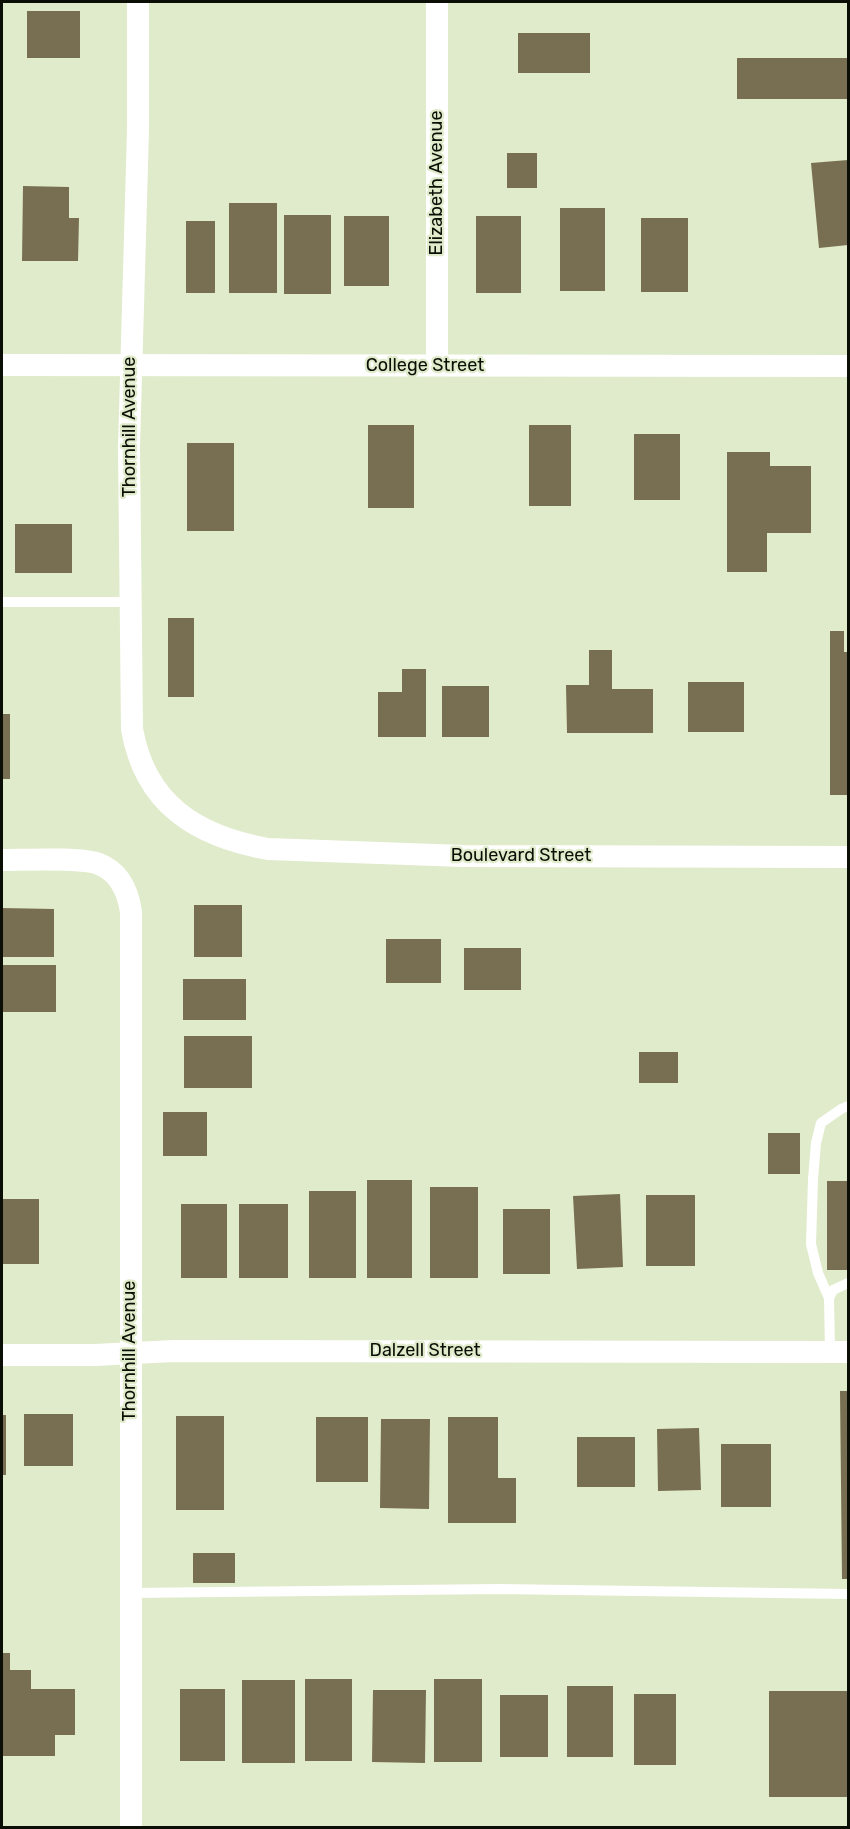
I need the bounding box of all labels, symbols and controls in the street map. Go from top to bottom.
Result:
street label: Elizabeth Avenue [426,111,448,255]
street label: College Street [366,355,484,377]
street label: Thornhill Avenue [119,357,141,497]
street label: Boulevard Street [451,845,591,867]
street label: Thornhill Avenue [119,1281,141,1421]
street label: Dalzell Street [369,1340,481,1362]

